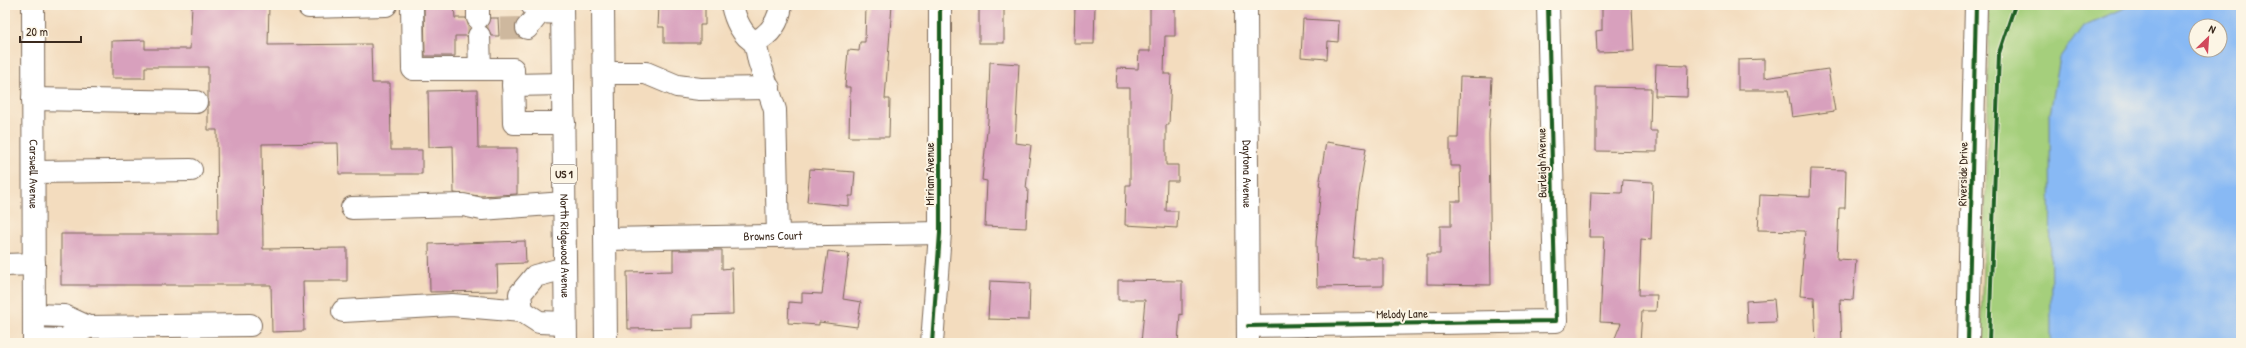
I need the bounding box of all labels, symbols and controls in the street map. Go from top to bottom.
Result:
scale bar [20,18,81,44]
north arrow [2188,18,2228,58]
text: N [2207,21,2218,37]
text: 20 m [26,23,48,40]
street label: Burleigh Avenue [1532,128,1551,198]
street label: Carswell Avenue [25,139,43,209]
street label: Daytona Avenue [1239,140,1256,208]
street label: Riverside Drive [1953,141,1972,206]
street label: Miriam Avenue [921,142,938,206]
road number: US 1 [551,165,577,183]
street label: North Ridgewood Avenue [556,194,574,298]
street label: Browns Court [743,226,803,245]
street label: Melody Lane [1376,305,1428,322]

